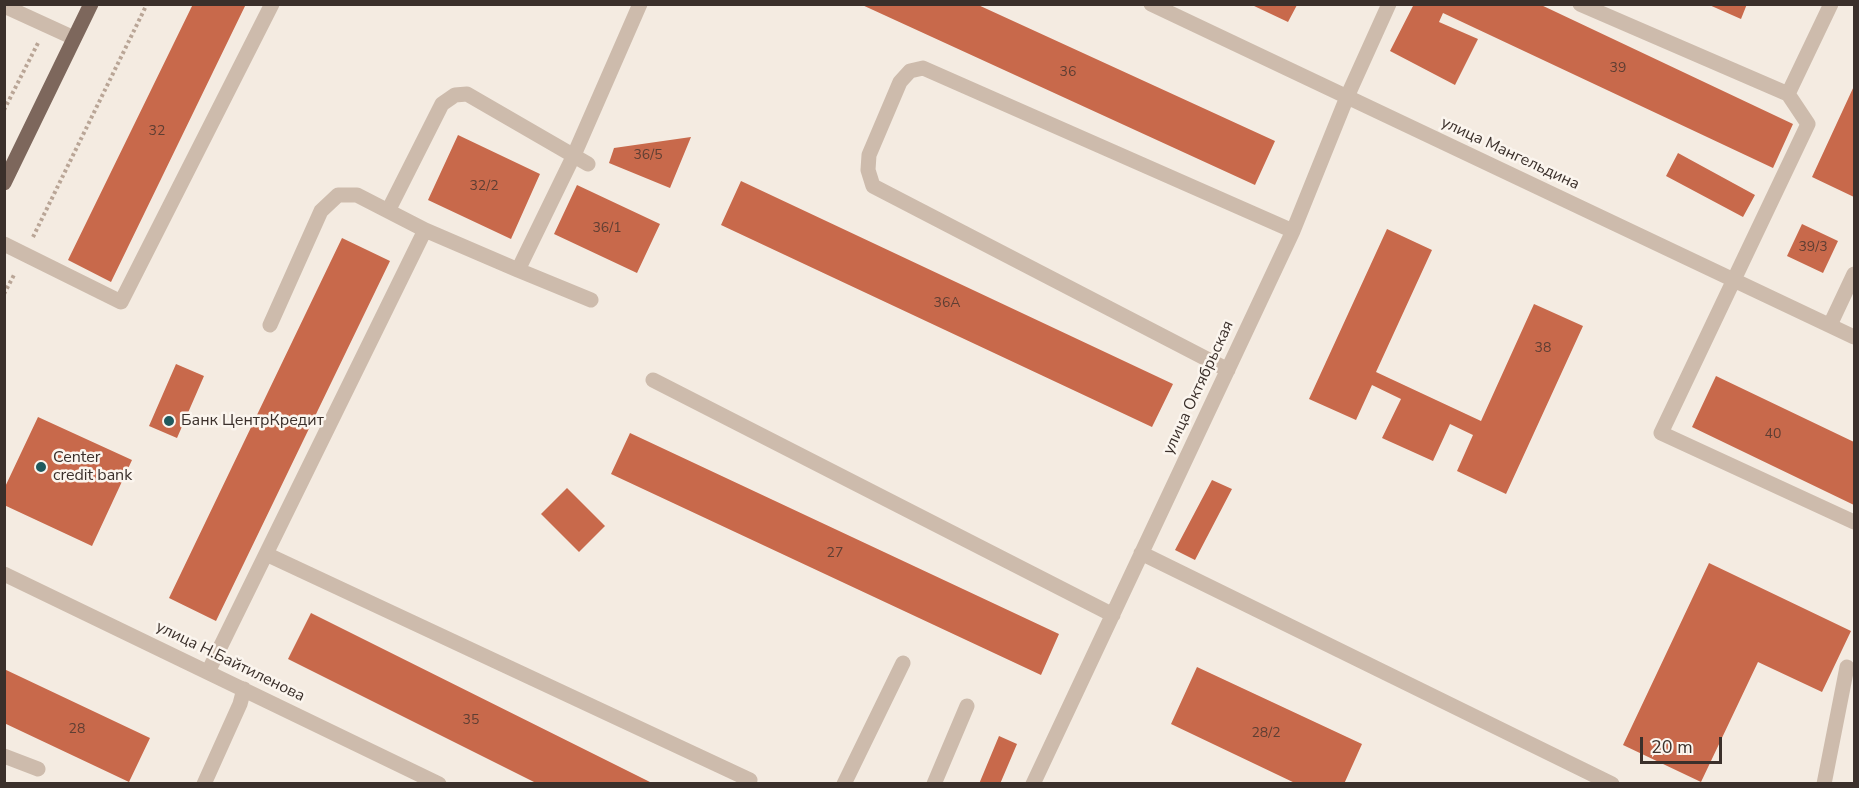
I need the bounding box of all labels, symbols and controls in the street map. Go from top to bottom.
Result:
house number: 39 [1610,61,1626,77]
house number: 36 [1060,65,1076,81]
street label: улица Мангельдина [1438,113,1582,195]
house number: 32 [149,124,165,140]
house number: 36/5 [633,148,663,164]
house number: 32/2 [469,179,499,195]
house number: 36/1 [592,221,622,237]
house number: 39/3 [1798,240,1828,256]
house number: 36А [933,296,961,312]
street label: улица Октябрьская [1160,318,1238,458]
house number: 38 [1535,341,1551,357]
place label: Банк ЦентрКредит [181,411,324,431]
marker: Банк ЦентрКредит [162,414,176,428]
house number: 40 [1765,427,1781,443]
place label: Center credit bank [53,448,132,486]
marker: Center credit bank [34,460,48,474]
house number: 27 [827,546,843,562]
street label: улица Н.Байтиленова [152,618,308,706]
house number: 35 [463,713,479,729]
house number: 28 [69,722,85,738]
scale bar [1643,725,1726,763]
house number: 28/2 [1251,726,1281,742]
text: 20 m [1651,735,1693,759]

